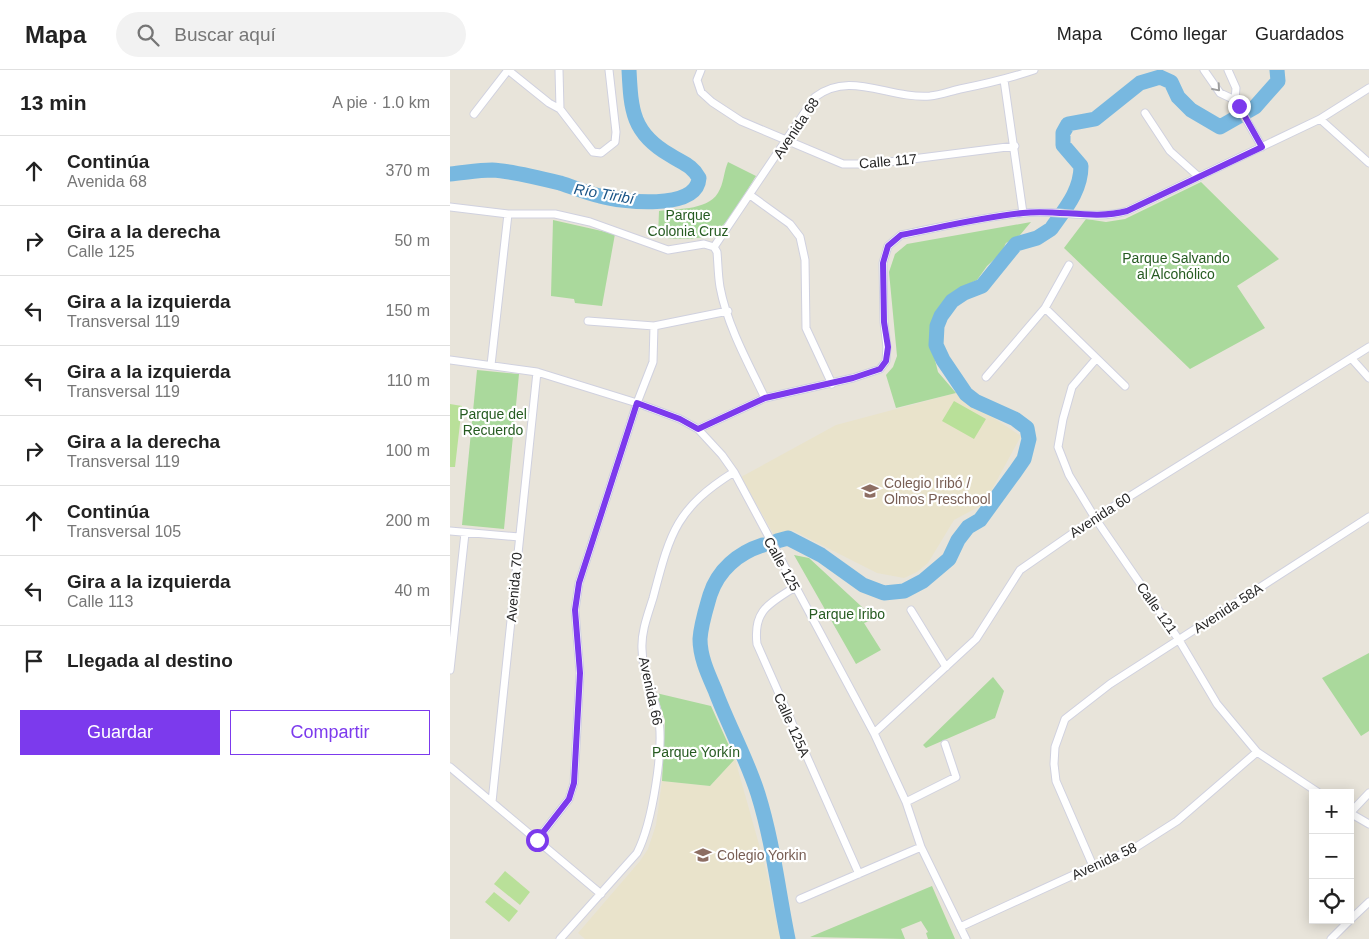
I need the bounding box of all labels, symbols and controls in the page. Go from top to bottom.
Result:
search box [116,12,466,57]
text: Mapa [25,21,86,48]
icon: search [134,21,162,49]
text: Buscar aquí [174,24,276,45]
text: Mapa [1057,24,1102,44]
text: Cómo llegar [1130,24,1227,44]
text: Guardados [1255,24,1344,44]
one-way arrow [1211,82,1220,91]
text: 13 min [20,91,87,114]
text: A pie · 1.0 km [332,94,430,111]
street label: Avenida 68 [770,94,822,161]
route end [1228,95,1251,118]
street label: Calle 117 [858,150,918,172]
text: Continúa [67,151,149,172]
icon: ahead [20,157,48,185]
text: 370 m [386,162,430,179]
text: Avenida 68 [67,173,147,190]
water label: Río Tiribí [573,180,637,207]
park label: Parque Colonia Cruz [648,207,728,239]
text: Gira a la derecha [67,221,220,242]
icon: right [20,227,48,255]
text: 50 m [394,232,430,249]
text: Calle 125 [67,243,135,260]
park label: Parque Salvando al Alcohólico [1122,250,1230,282]
text: Gira a la izquierda [67,291,231,312]
icon: left [20,297,48,325]
text: 150 m [386,302,430,319]
text: Transversal 119 [67,313,180,330]
text: Gira a la izquierda [67,361,231,382]
icon: left [20,367,48,395]
text: 110 m [387,372,430,389]
text: Transversal 119 [67,383,180,400]
park label: Parque del Recuerdo [459,406,527,438]
text: Gira a la derecha [67,431,220,452]
icon: right [20,437,48,465]
text: 100 m [386,442,430,459]
text: Transversal 119 [67,453,180,470]
place label: Colegio Iribó / Olmos Preschool [884,475,991,507]
school or university icon: Colegio Iribó / Olmos Preschool [860,481,880,501]
street label: Avenida 60 [1066,489,1134,541]
text: Continúa [67,501,149,522]
icon: ahead [20,507,48,535]
text: 200 m [386,512,430,529]
text: Transversal 105 [67,523,181,540]
street label: Calle 125 [761,534,803,594]
street label: Avenida 70 [503,551,525,622]
text: Gira a la izquierda [67,571,231,592]
icon: left [20,577,48,605]
street label: Calle 121 [1133,579,1181,637]
street label: Avenida 58A [1190,579,1266,636]
text: 40 m [394,582,430,599]
text: Calle 113 [67,593,133,610]
park label: Parque Iribo [809,606,885,622]
icon: arrive [20,647,48,675]
text: Llegada al destino [67,650,233,671]
street label: Avenida 66 [636,655,666,727]
street label: Calle 125A [771,690,814,760]
button: Guardar [20,710,220,755]
button: Compartir [230,710,430,755]
park label: Parque Yorkín [652,744,740,760]
map controls [1309,789,1354,924]
button: + [1309,789,1354,834]
route start [526,829,549,852]
button: − [1309,834,1354,879]
street label: Avenida 58 [1069,839,1139,883]
school or university icon: Colegio Yorkin [693,845,713,865]
place label: Colegio Yorkin [717,847,807,863]
button: locate [1309,879,1354,924]

